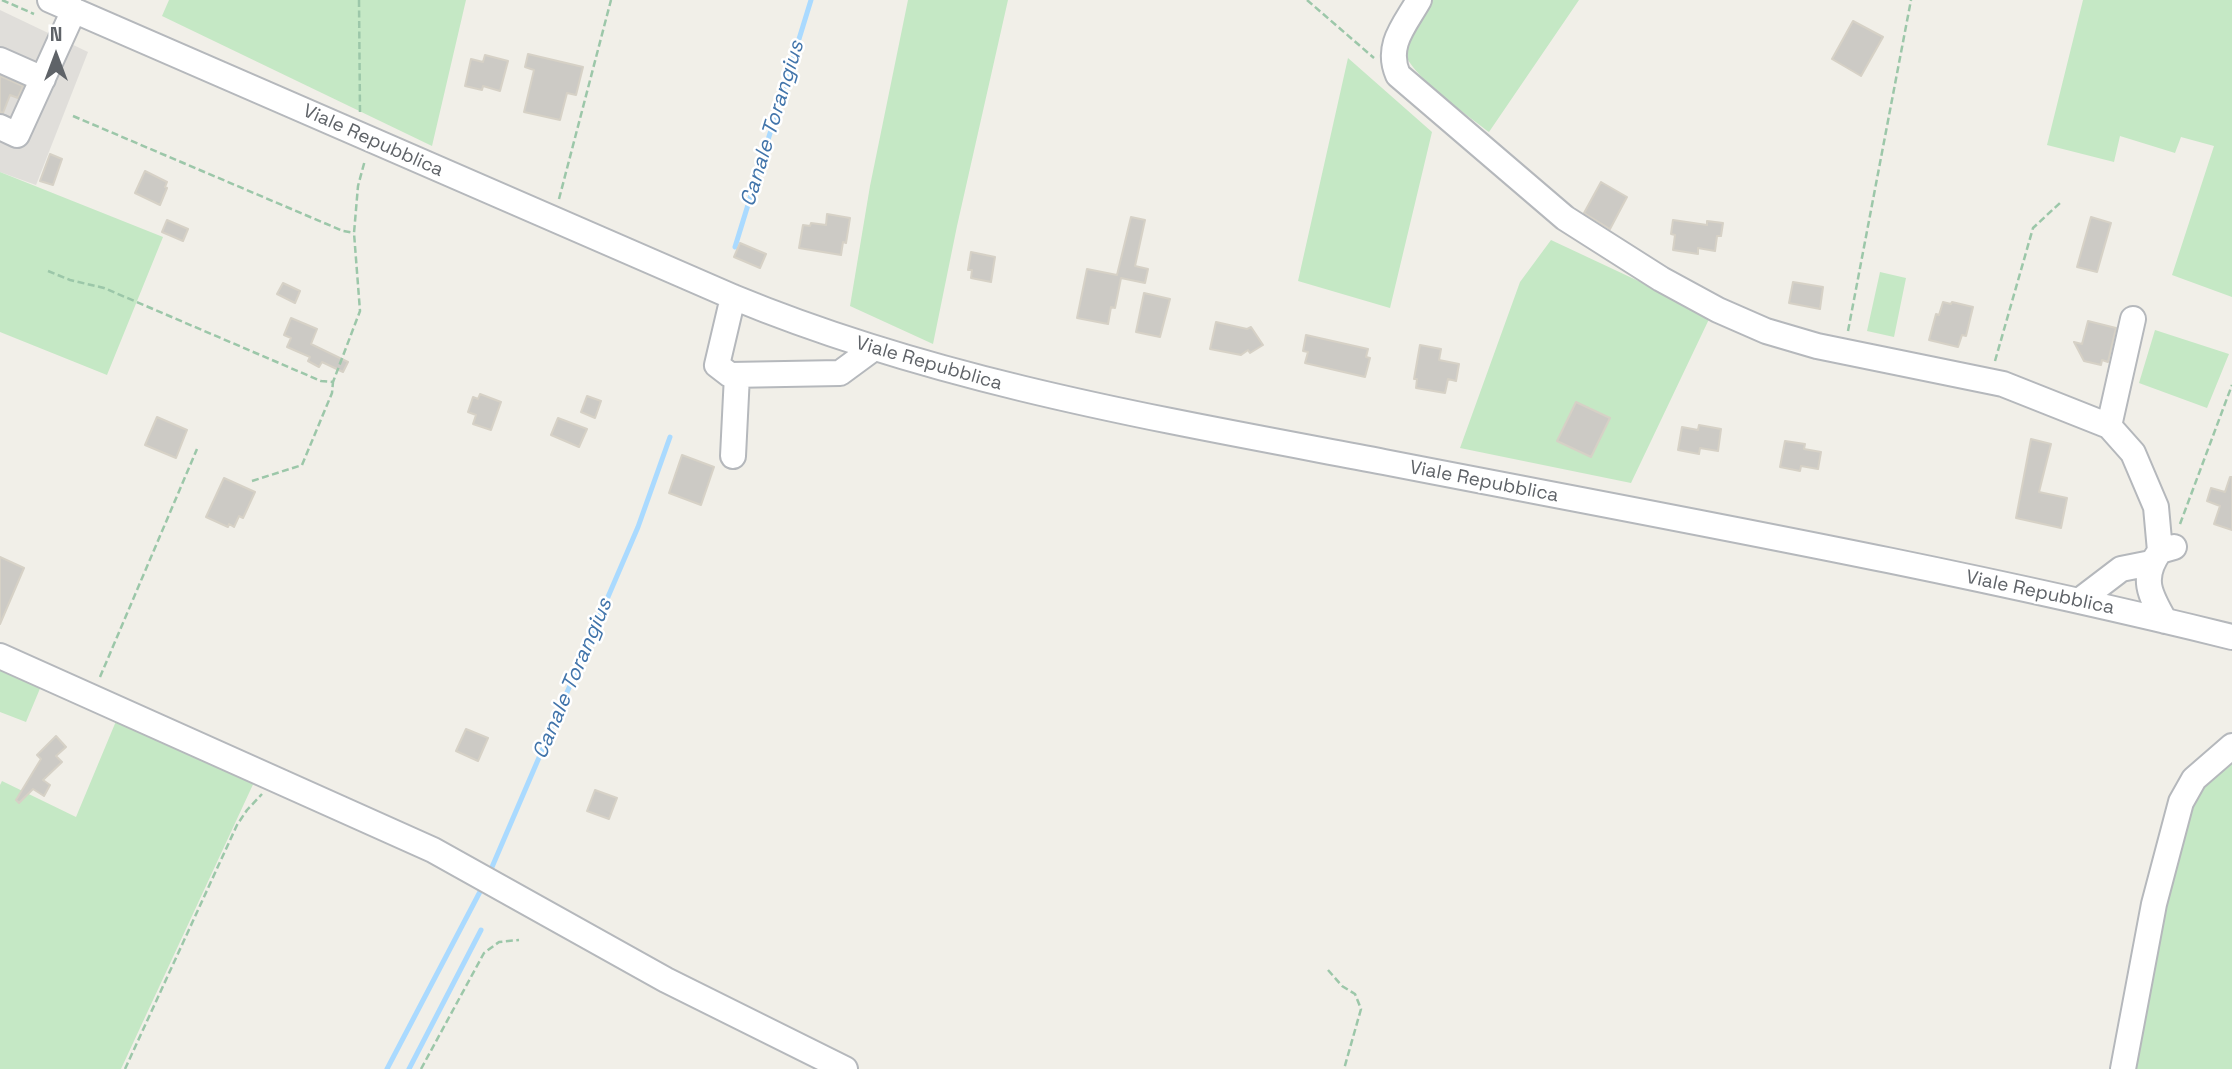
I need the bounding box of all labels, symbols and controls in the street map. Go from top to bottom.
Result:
north arrow [21,21,91,91]
text: N [50,22,62,47]
water label: Canale Torangius [736,38,810,210]
street label: Viale Repubblica [299,100,447,182]
street label: Viale Repubblica [853,332,1005,396]
street label: Viale Repubblica [1408,456,1560,508]
street label: Viale Repubblica [1964,566,2116,620]
water label: Canale Torangius [528,595,618,763]

